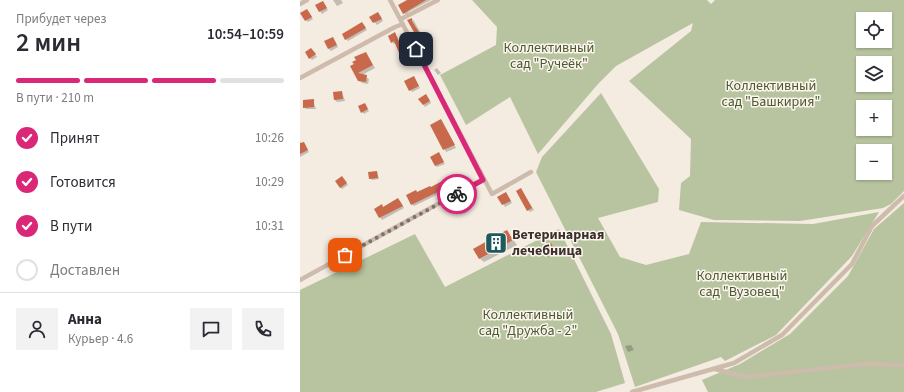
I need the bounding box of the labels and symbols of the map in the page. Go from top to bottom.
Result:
pin [399,32,433,66]
park label: Коллективный сад "Ручеёк" [504,38,594,74]
park label: Коллективный сад "Башкирия" [722,76,820,112]
courier [437,174,477,214]
place label: Ветеринарная лечебница [512,225,604,261]
building icon: Ветеринарная лечебница [483,230,509,256]
pin [328,238,362,272]
park label: Коллективный сад "Вузовец" [697,266,787,302]
park label: Коллективный сад "Дружба - 2" [479,305,577,341]

